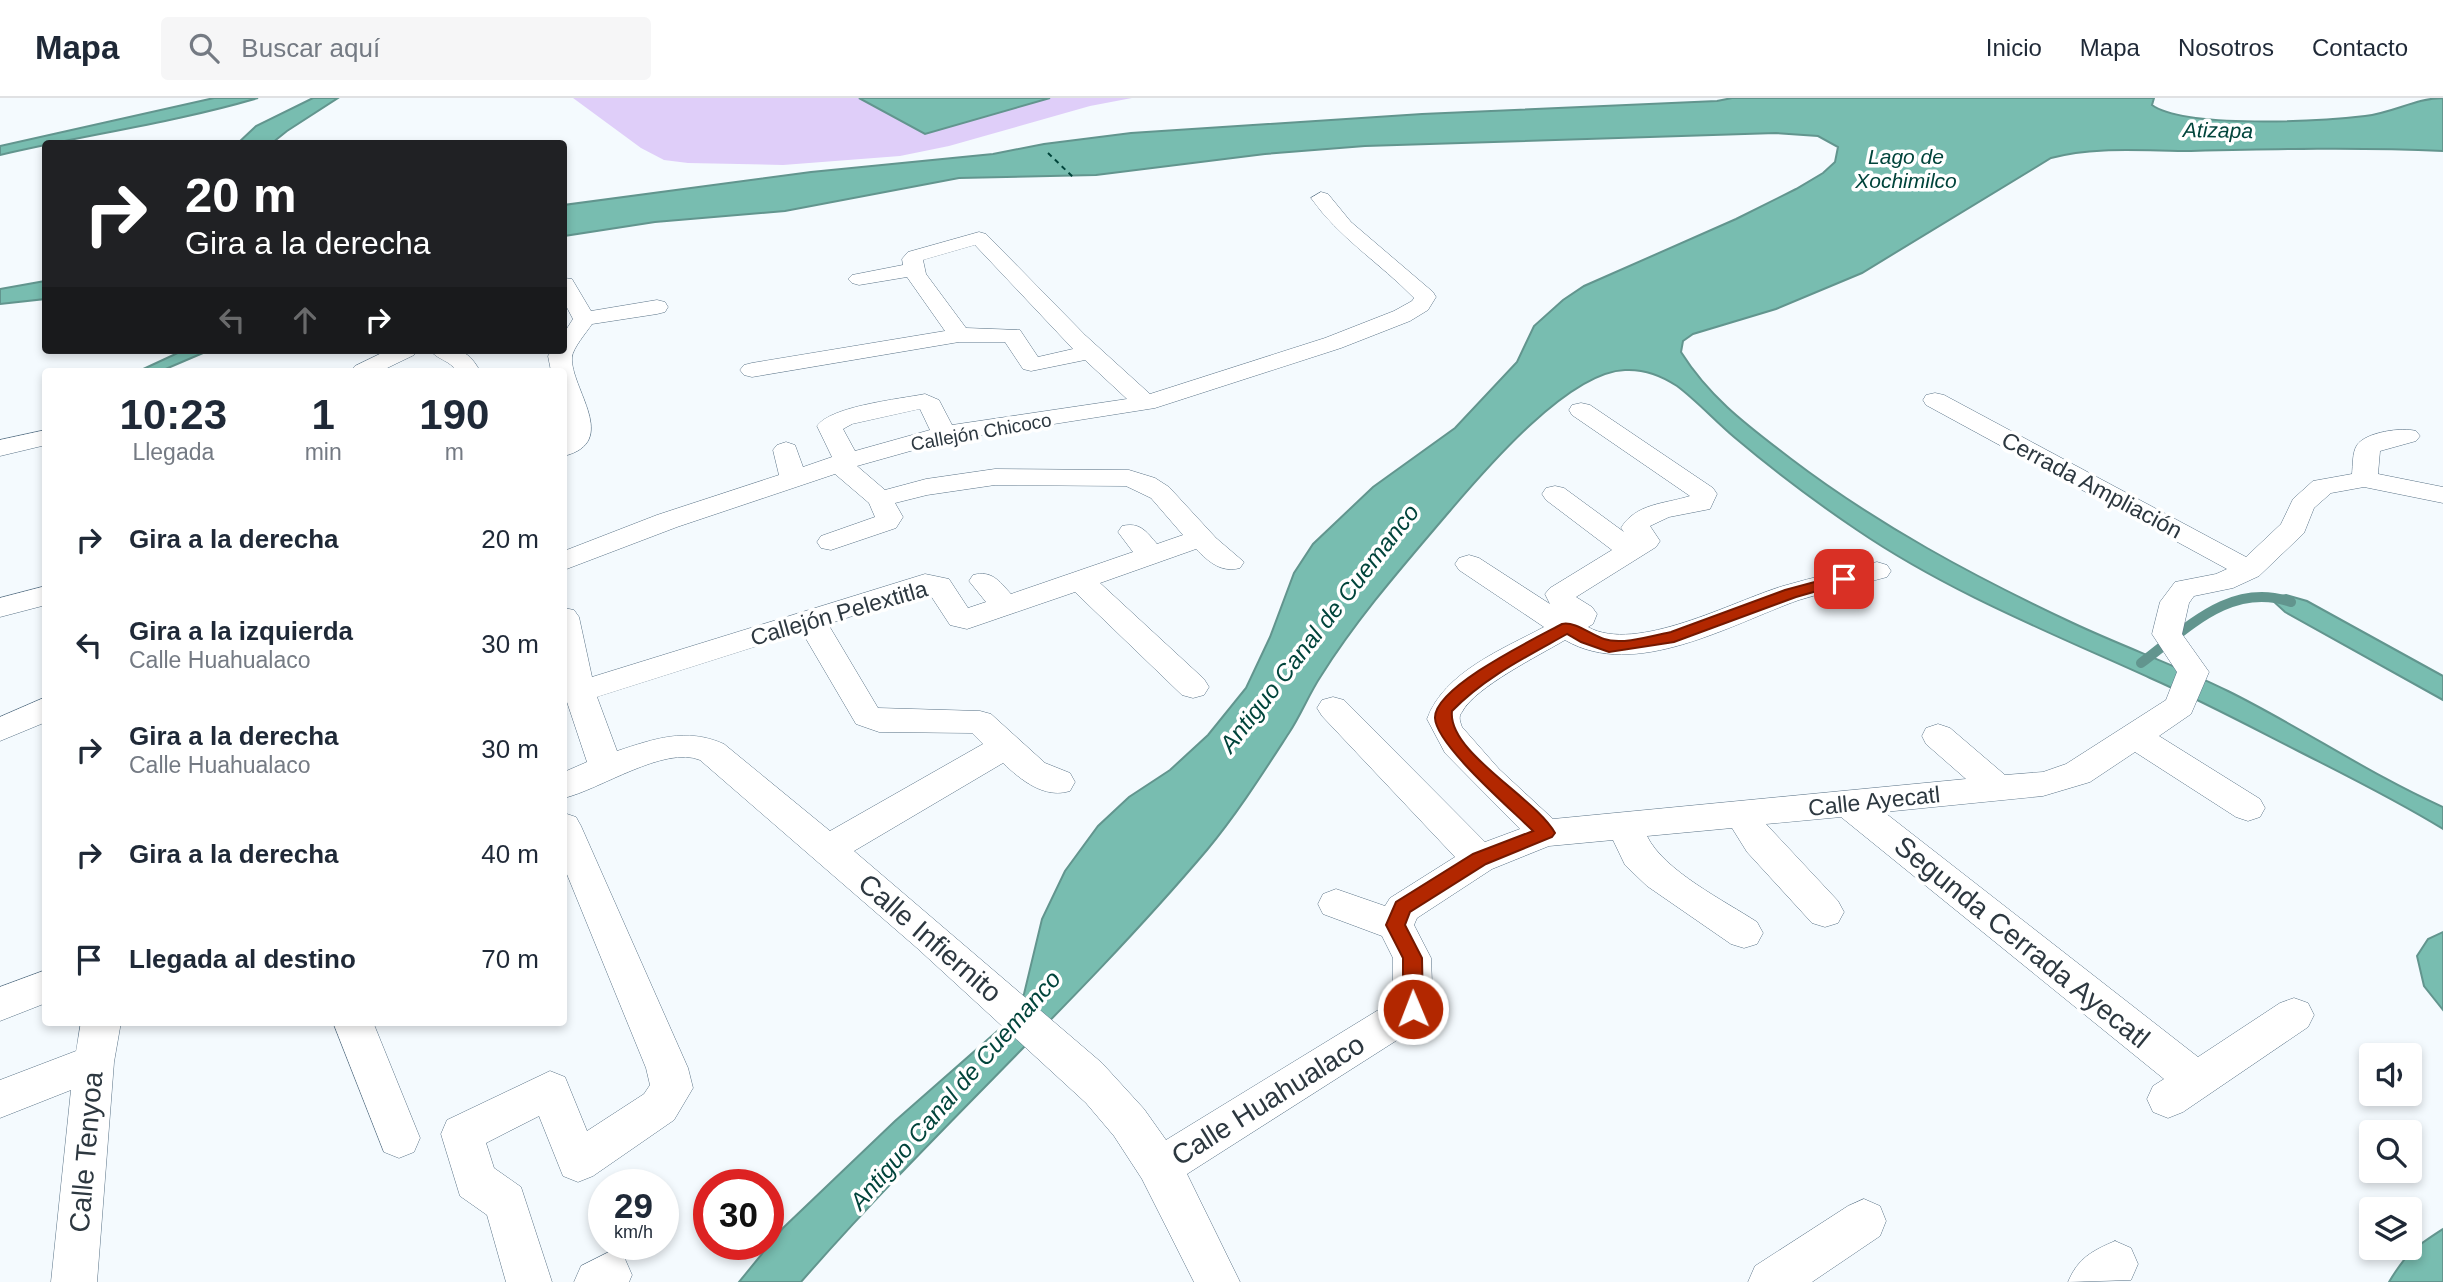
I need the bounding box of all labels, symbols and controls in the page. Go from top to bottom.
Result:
search box [161,17,651,80]
text: Mapa [35,29,119,66]
icon: search [185,29,223,67]
text: Buscar aquí [241,33,380,63]
text: Inicio [1986,34,2042,61]
text: Mapa [2080,34,2140,61]
text: Nosotros [2178,34,2274,61]
text: Contacto [2312,34,2408,61]
water label: Atizapa [2181,118,2253,142]
water label: Lago de Xochimilco [1854,145,1957,192]
icon: right [70,168,161,259]
text: 20 m [185,168,297,222]
text: Gira a la derecha [185,225,430,261]
icon: left [213,301,251,339]
icon: ahead [286,301,324,339]
icon: right [359,301,397,339]
text: 10:23 [120,391,227,438]
text: 1 [311,391,335,438]
text: 190 [419,391,489,438]
street label: Callejón Chicoco [909,409,1053,455]
street label: Cerrada Ampliación [1997,426,2187,544]
text: Llegada [132,439,214,465]
text: min [305,439,342,465]
text: m [445,439,464,465]
water label: Antiguo Canal de Cuemanco [1213,499,1424,759]
icon: right [70,521,108,559]
text: Gira a la derecha [129,524,339,554]
text: 20 m [481,524,539,554]
pin [1814,549,1874,609]
icon: arrive [1825,560,1863,598]
street label: Callejón Pelextitla [748,575,931,651]
text: Gira a la izquierda [129,616,353,646]
icon: left [70,626,108,664]
text: 30 m [481,629,539,659]
text: Calle Huahualaco [129,647,311,673]
text: Gira a la derecha [129,721,339,751]
icon: right [70,731,108,769]
text: 30 m [481,734,539,764]
text: Calle Huahualaco [129,752,311,778]
street label: Calle Ayecatl [1807,781,1941,821]
street label: Segunda Cerrada Ayecatl [1888,830,2156,1054]
icon: right [70,836,108,874]
text: Gira a la derecha [129,839,339,869]
text: 40 m [481,839,539,869]
street label: Calle Infiernito [852,868,1008,1008]
icon: arrive [70,941,108,979]
text: Llegada al destino [129,944,356,974]
text: 70 m [481,944,539,974]
water label: Antiguo Canal de Cuemanco [843,965,1066,1216]
position arrow [1376,972,1450,1046]
street label: Calle Huahualaco [1166,1028,1370,1172]
map controls [2359,1043,2422,1260]
button: sound [2359,1043,2422,1106]
street label: Calle Tenyoa [64,1070,109,1234]
button: search [2359,1120,2422,1183]
speed limit sign: 30 [693,1169,784,1260]
text: 29 [614,1186,653,1225]
button: layers [2359,1197,2422,1260]
text: km/h [614,1222,653,1242]

